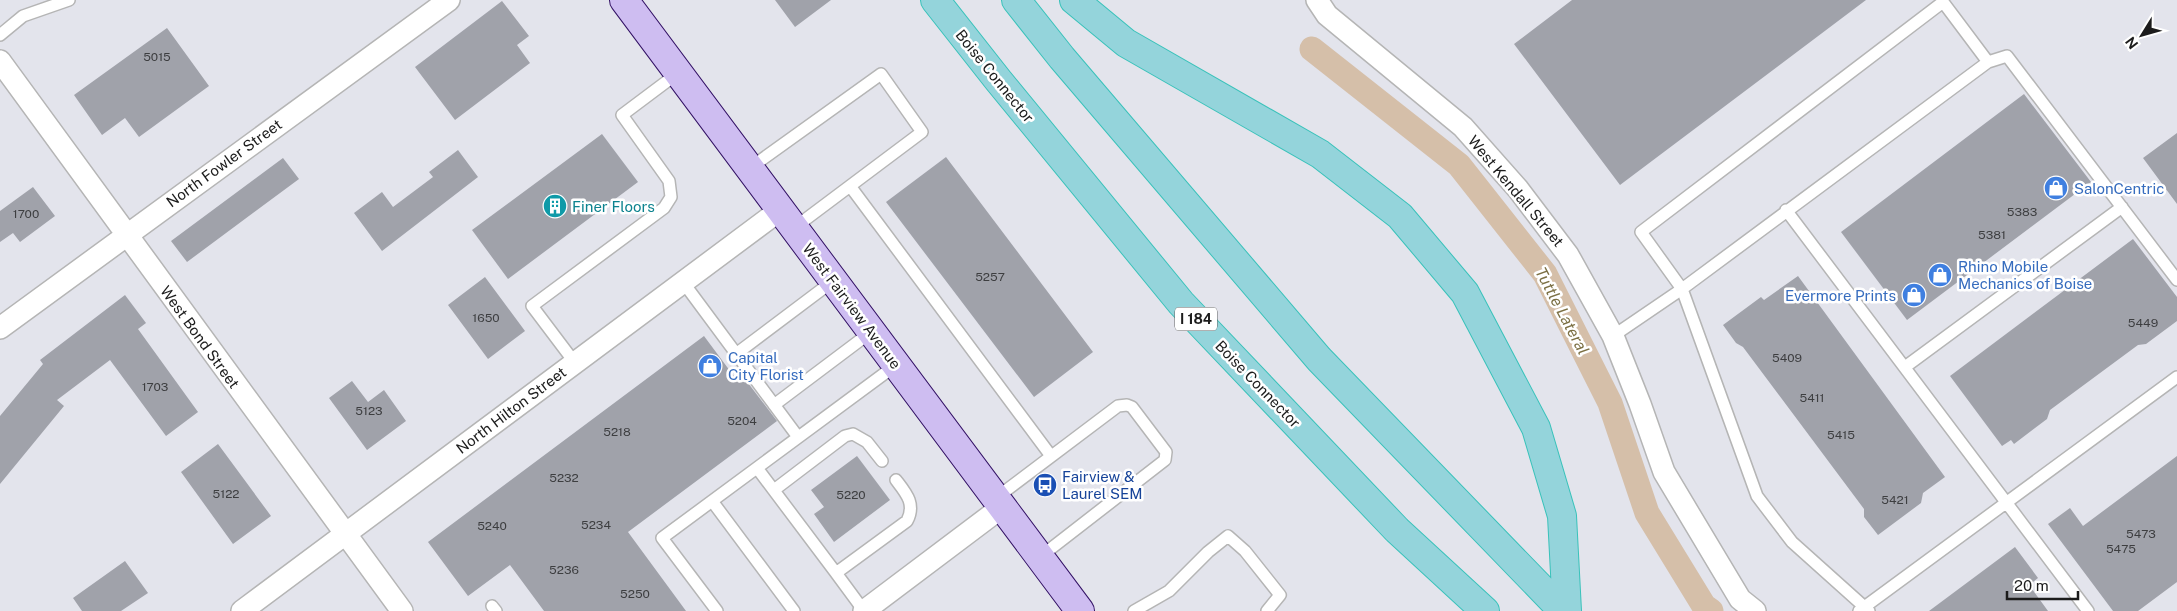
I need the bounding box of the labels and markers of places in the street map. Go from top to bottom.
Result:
shop icon: SalonCentric [2043,175,2069,201]
place label: SalonCentric [2074,180,2164,197]
building icon: Finer Floors [542,193,568,219]
place label: Finer Floors [572,198,655,215]
place label: Rhino Mobile Mechanics of Boise [1958,258,2092,292]
shop icon: Rhino Mobile Mechanics of Boise [1927,262,1953,288]
shop icon: Evermore Prints [1901,282,1927,308]
place label: Evermore Prints [1785,287,1896,304]
place label: Capital City Florist [728,349,804,383]
shop icon: Capital City Florist [697,353,723,379]
place label: Fairview & Laurel SEM [1062,468,1143,502]
bus stop icon: Fairview & Laurel SEM [1032,472,1058,498]

